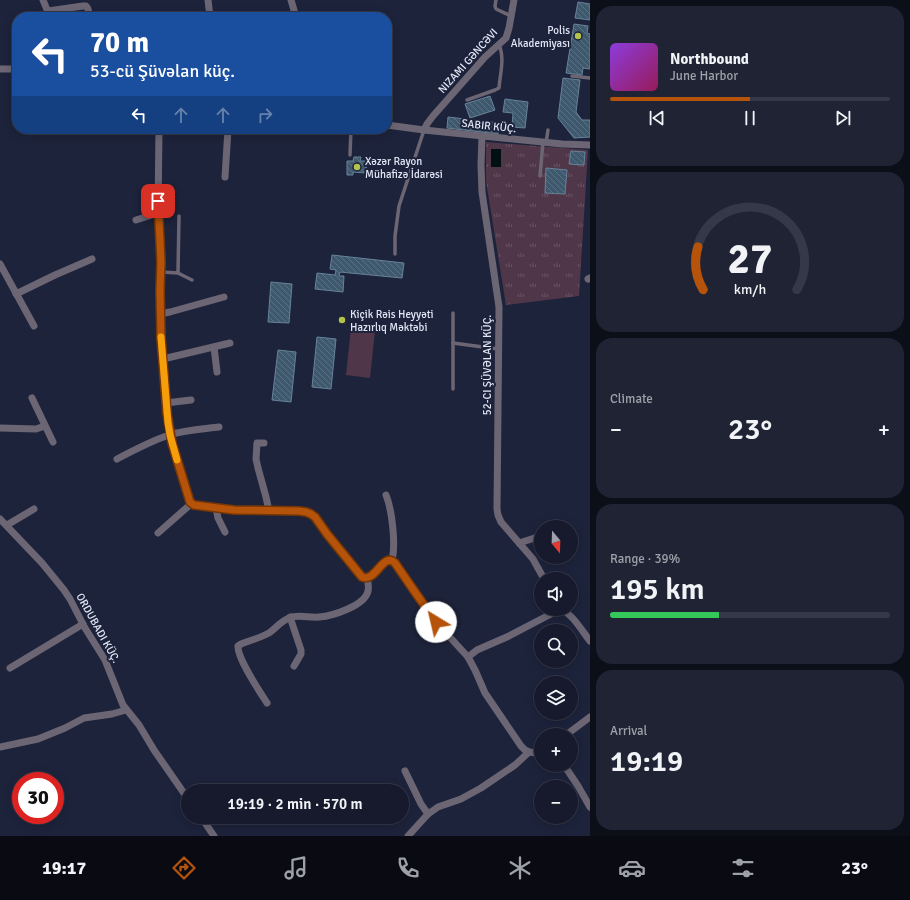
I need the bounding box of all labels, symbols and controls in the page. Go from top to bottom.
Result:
place label: Polis Akademiyası [511,24,570,50]
text: 70 m [90,26,149,60]
street label: NIZAMI GƏNCƏVI [435,26,501,96]
icon: left [24,28,76,80]
marker: Polis Akademiyası [573,31,583,41]
text: Northbound [670,50,749,68]
text: 53-cü Şüvəlan küç. [90,60,235,82]
text: June Harbor [670,68,738,84]
icon: left [128,104,150,126]
icon: ahead [170,104,192,126]
icon: ahead [212,104,234,126]
icon: right [254,104,276,126]
icon: previous [646,107,668,129]
icon: pause [739,107,761,129]
icon: next [832,107,854,129]
street label: SABIR KÜÇ. [461,116,517,135]
place label: Xəzər Rayon Mühafizə İdarəsi [365,155,443,181]
marker: Xəzər Rayon Mühafizə İdarəsi [352,162,362,172]
pin [141,184,175,218]
icon: arrive [147,190,169,212]
text: 27 [728,234,772,285]
text: km/h [734,281,766,298]
place label: Kiçik Rəis Heyyəti Hazırlıq Məktəbi [350,308,434,334]
marker: Kiçik Rəis Heyyəti Hazırlıq Məktəbi [337,315,347,325]
street label: 52-CI ŞÜVƏLAN KÜÇ. [480,315,494,415]
text: Climate [610,391,653,407]
text: 23° [728,411,772,448]
text: − [610,416,622,443]
text: + [878,416,890,443]
north arrow [534,520,578,564]
map controls [534,520,578,824]
text: Range · 39% [610,551,680,567]
text: 195 km [610,571,705,608]
button: sound [534,572,578,616]
street label: ORDUBADI KÜÇ. [73,590,123,665]
position arrow [415,601,457,643]
button: search [534,624,578,668]
button: layers [534,676,578,720]
text: Arrival [610,723,647,739]
button: + [534,728,578,772]
text: 19:19 [610,743,683,780]
speed limit sign: 30 [12,772,64,824]
button: − [534,780,578,824]
text: 19:19 · 2 min · 570 m [228,795,362,813]
icon: directions [170,854,198,882]
icon: music [282,854,310,882]
icon: phone [394,854,422,882]
icon: climate [506,854,534,882]
icon: car [618,854,646,882]
icon: filters [729,854,757,882]
text: 19:17 [42,857,86,879]
text: 23° [841,857,868,879]

